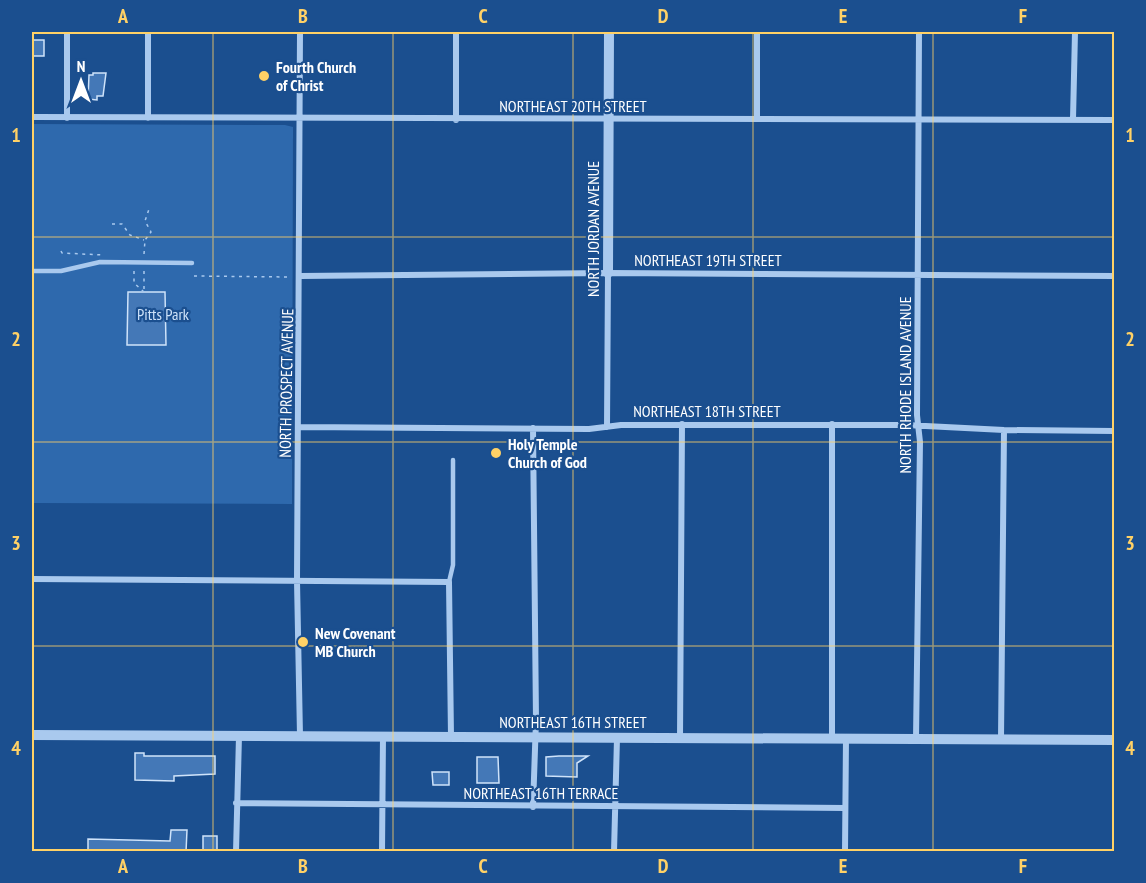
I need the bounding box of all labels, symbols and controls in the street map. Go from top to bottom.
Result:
text: A [117,3,129,29]
text: B [298,3,308,29]
text: C [478,3,488,29]
text: D [658,3,669,29]
text: E [839,3,847,29]
text: F [1019,3,1027,29]
north arrow [51,51,111,111]
text: N [77,56,85,76]
place label: Fourth Church of Christ [276,57,356,95]
marker: Fourth Church of Christ [257,69,271,83]
street label: NORTHEAST 20TH STREET [499,96,647,116]
text: 1 [11,122,21,148]
text: 1 [1125,122,1135,148]
street label: NORTH JORDAN AVENUE [583,161,603,297]
street label: NORTHEAST 19TH STREET [634,250,782,270]
street label: NORTH RHODE ISLAND AVENUE [895,296,915,474]
park label: Pitts Park [137,304,190,324]
street label: NORTH PROSPECT AVENUE [275,308,297,458]
text: 2 [11,326,21,352]
text: 2 [1125,326,1135,352]
street label: NORTHEAST 18TH STREET [633,401,781,421]
place label: Holy Temple Church of God [508,434,587,472]
marker: Holy Temple Church of God [489,446,503,460]
text: 3 [11,530,21,556]
text: 3 [1125,530,1135,556]
place label: New Covenant MB Church [315,623,396,661]
marker: New Covenant MB Church [296,635,310,649]
street label: NORTHEAST 16TH STREET [499,712,647,732]
text: 4 [11,735,21,761]
text: 4 [1125,735,1135,761]
street label: NORTHEAST 16TH TERRACE [464,783,619,803]
text: A [117,853,129,879]
text: B [298,853,308,879]
text: C [478,853,488,879]
text: D [658,853,669,879]
text: E [839,853,847,879]
text: F [1019,853,1027,879]

